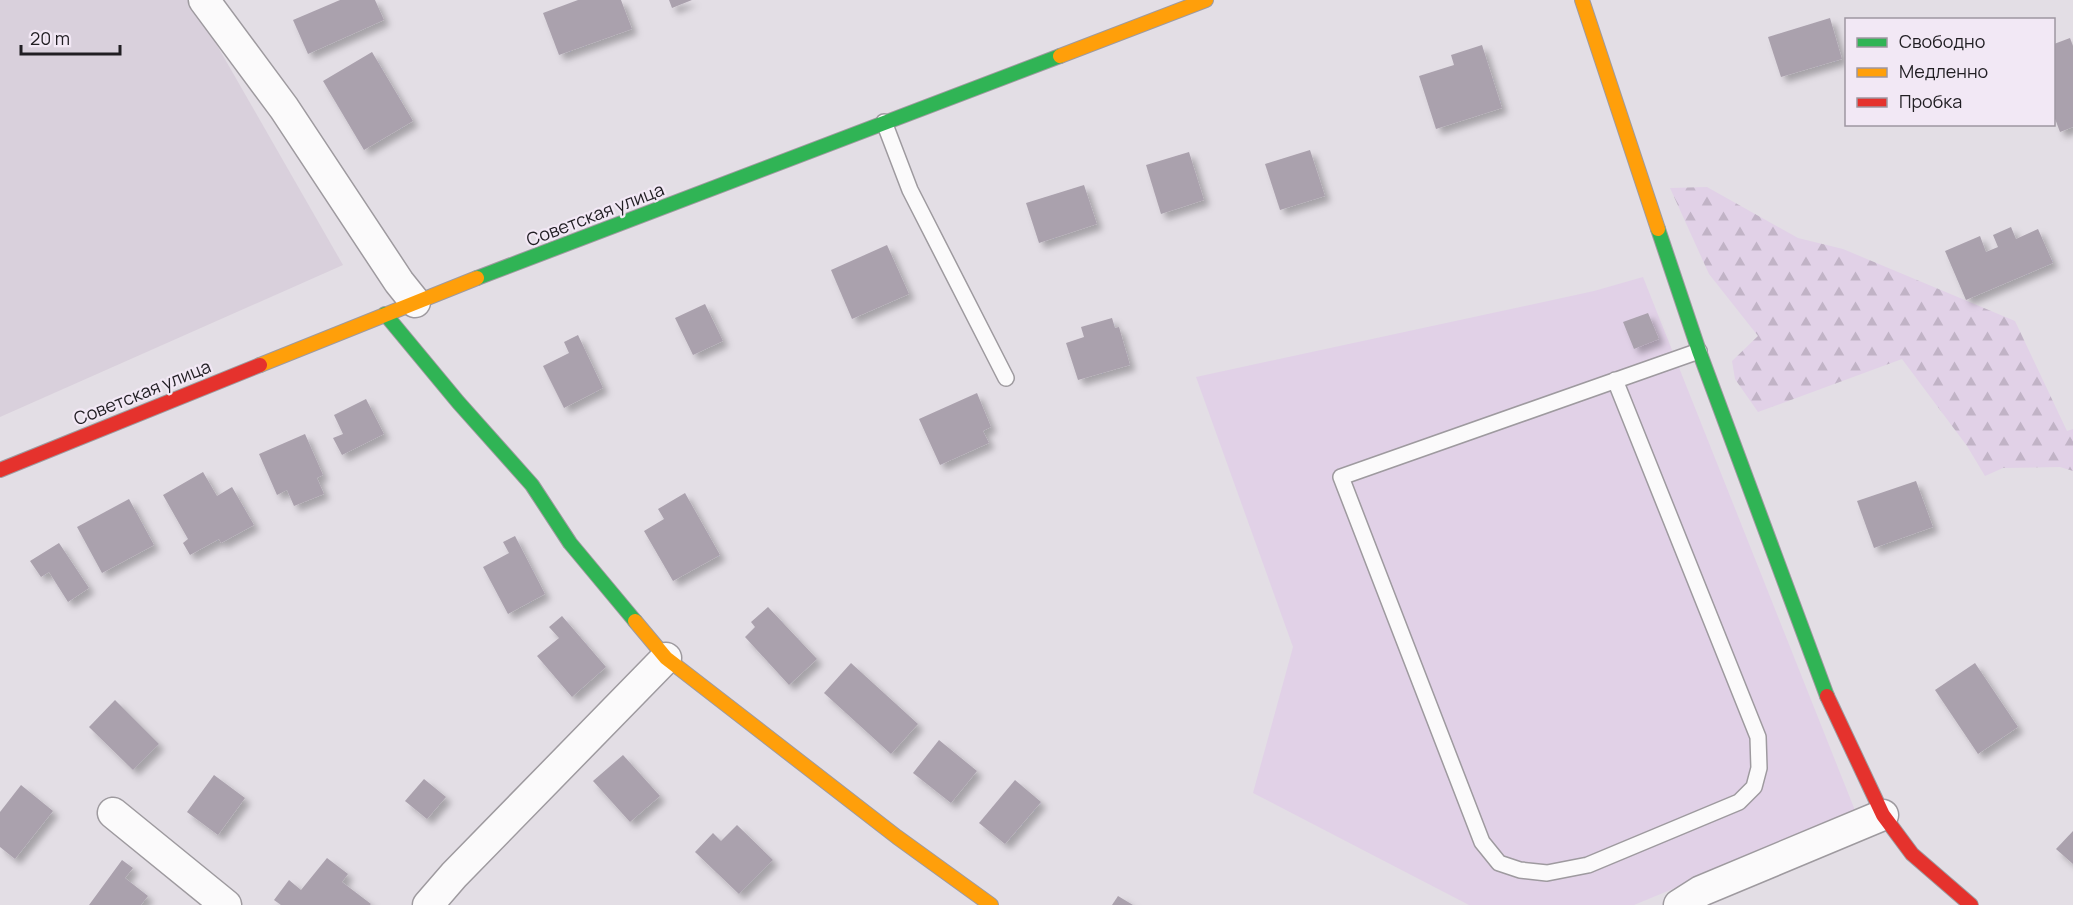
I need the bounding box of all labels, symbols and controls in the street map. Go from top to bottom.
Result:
scale bar [21,18,120,56]
legend [1845,18,2055,126]
text: 20 m [30,26,70,50]
text: Свободно [1899,29,1985,53]
text: Медленно [1899,59,1988,83]
text: Пробка [1899,89,1962,113]
street label: Советская улица [523,177,667,251]
street label: Советская улица [70,354,214,430]

